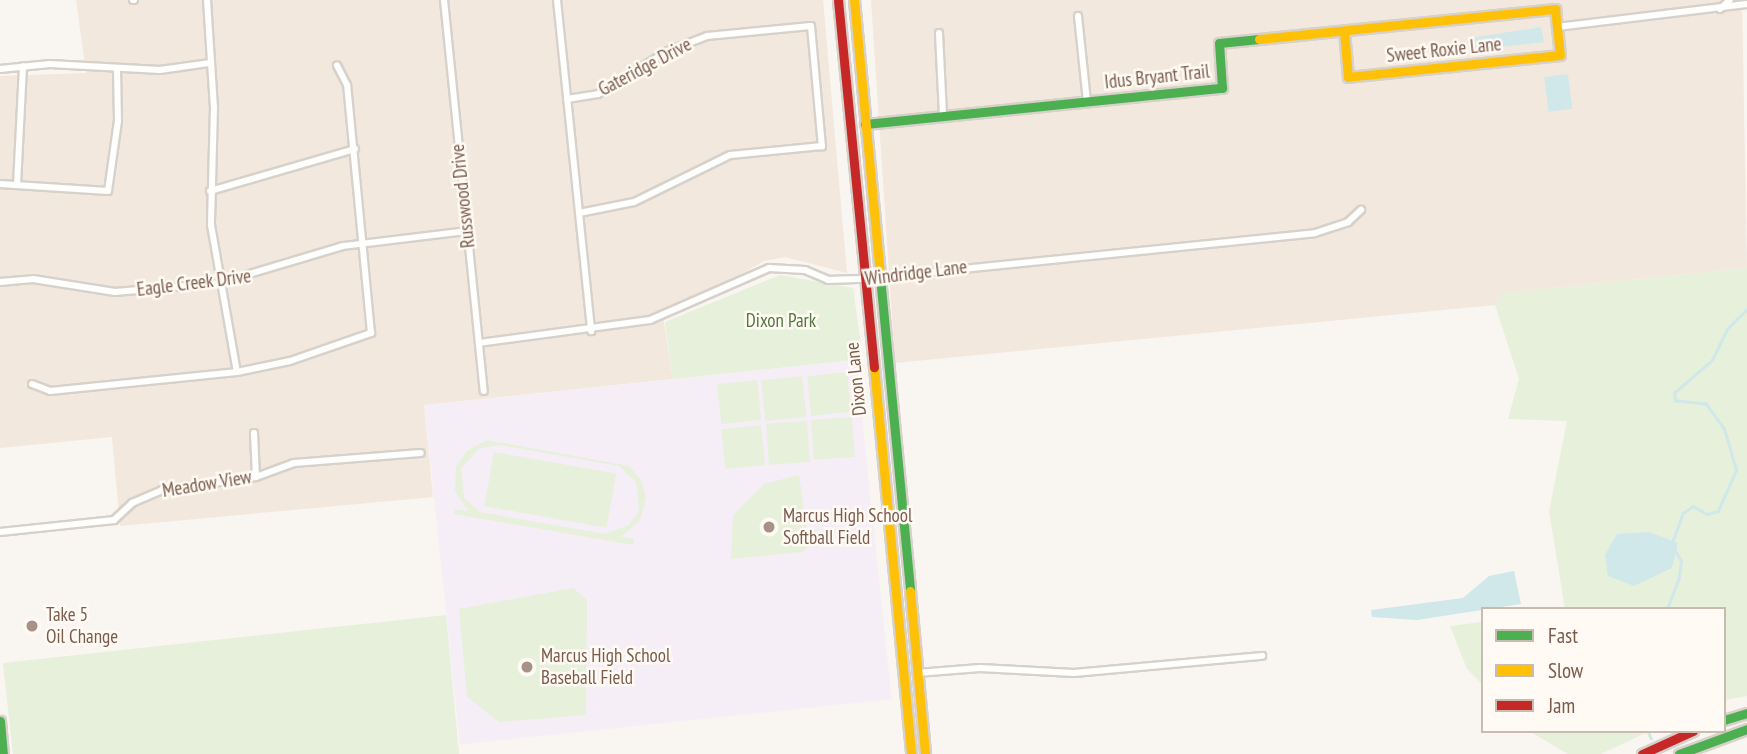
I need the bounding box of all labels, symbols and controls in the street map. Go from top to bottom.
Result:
street label: Gateridge Drive [595,33,695,101]
street label: Sweet Roxie Lane [1385,33,1503,67]
street label: Idus Bryant Trail [1103,60,1211,94]
street label: Russwood Drive [446,143,480,249]
street label: Windridge Lane [864,255,968,291]
street label: Eagle Creek Drive [135,265,253,301]
park label: Dixon Park [746,310,816,332]
street label: Dixon Lane [841,341,871,417]
street label: Meadow View [160,466,254,502]
place label: Marcus High School Softball Field [783,505,912,549]
marker: Marcus High School Softball Field [761,519,777,535]
place label: Take 5 Oil Change [46,604,118,648]
legend [1481,607,1726,733]
marker: Take 5 Oil Change [24,618,40,634]
text: Fast [1548,622,1578,649]
place label: Marcus High School Baseball Field [541,645,670,689]
text: Slow [1548,657,1583,684]
marker: Marcus High School Baseball Field [519,659,535,675]
text: Jam [1548,692,1575,719]

